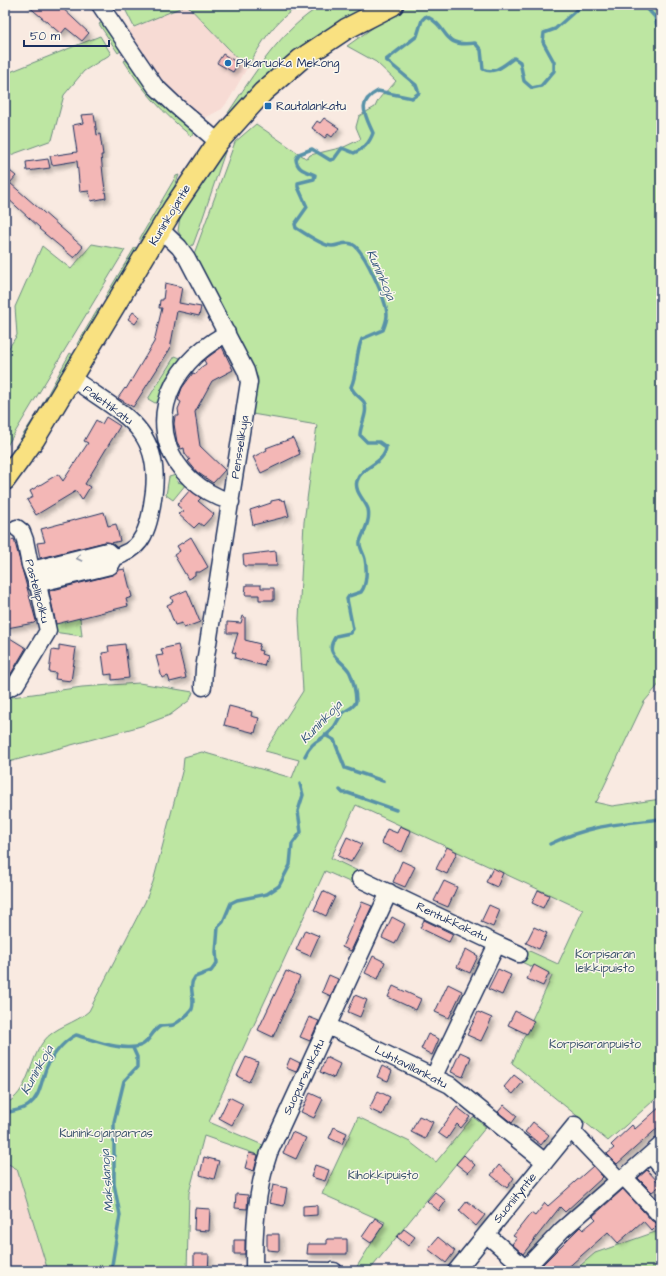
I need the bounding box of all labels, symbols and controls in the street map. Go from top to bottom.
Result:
scale bar [24,22,109,48]
text: 50 m [30,28,61,45]
place label: Pikaruoka Mekong [236,55,339,73]
marker: Pikaruoka Mekong [223,58,233,68]
place label: Rautalankatu [276,98,346,115]
marker: Rautalankatu [263,101,273,111]
street label: Kuninkojantie [145,181,195,249]
water label: Kuninkoja [362,247,401,304]
street label: Palettikatu [80,381,136,429]
street label: Pensselikuja [227,414,253,480]
one-way arrow [76,554,82,562]
street label: Pastellipolku [20,557,54,625]
water label: Kuninkoja [296,695,347,748]
street label: Rentukkakatu [413,898,491,946]
park label: Korpisaran leikkipuisto [575,946,635,977]
street label: Suopursunkatu [279,1036,329,1118]
park label: Korpisaranpuisto [549,1036,641,1053]
water label: Kuninkoja [16,1041,59,1098]
street label: Luhtavillankatu [372,1041,450,1093]
park label: Kuninkojanparras [59,1125,153,1142]
water label: Makslanoja [96,1147,118,1213]
park label: Kihokkipuisto [348,1167,419,1184]
street label: Suoniityntie [489,1169,542,1228]

